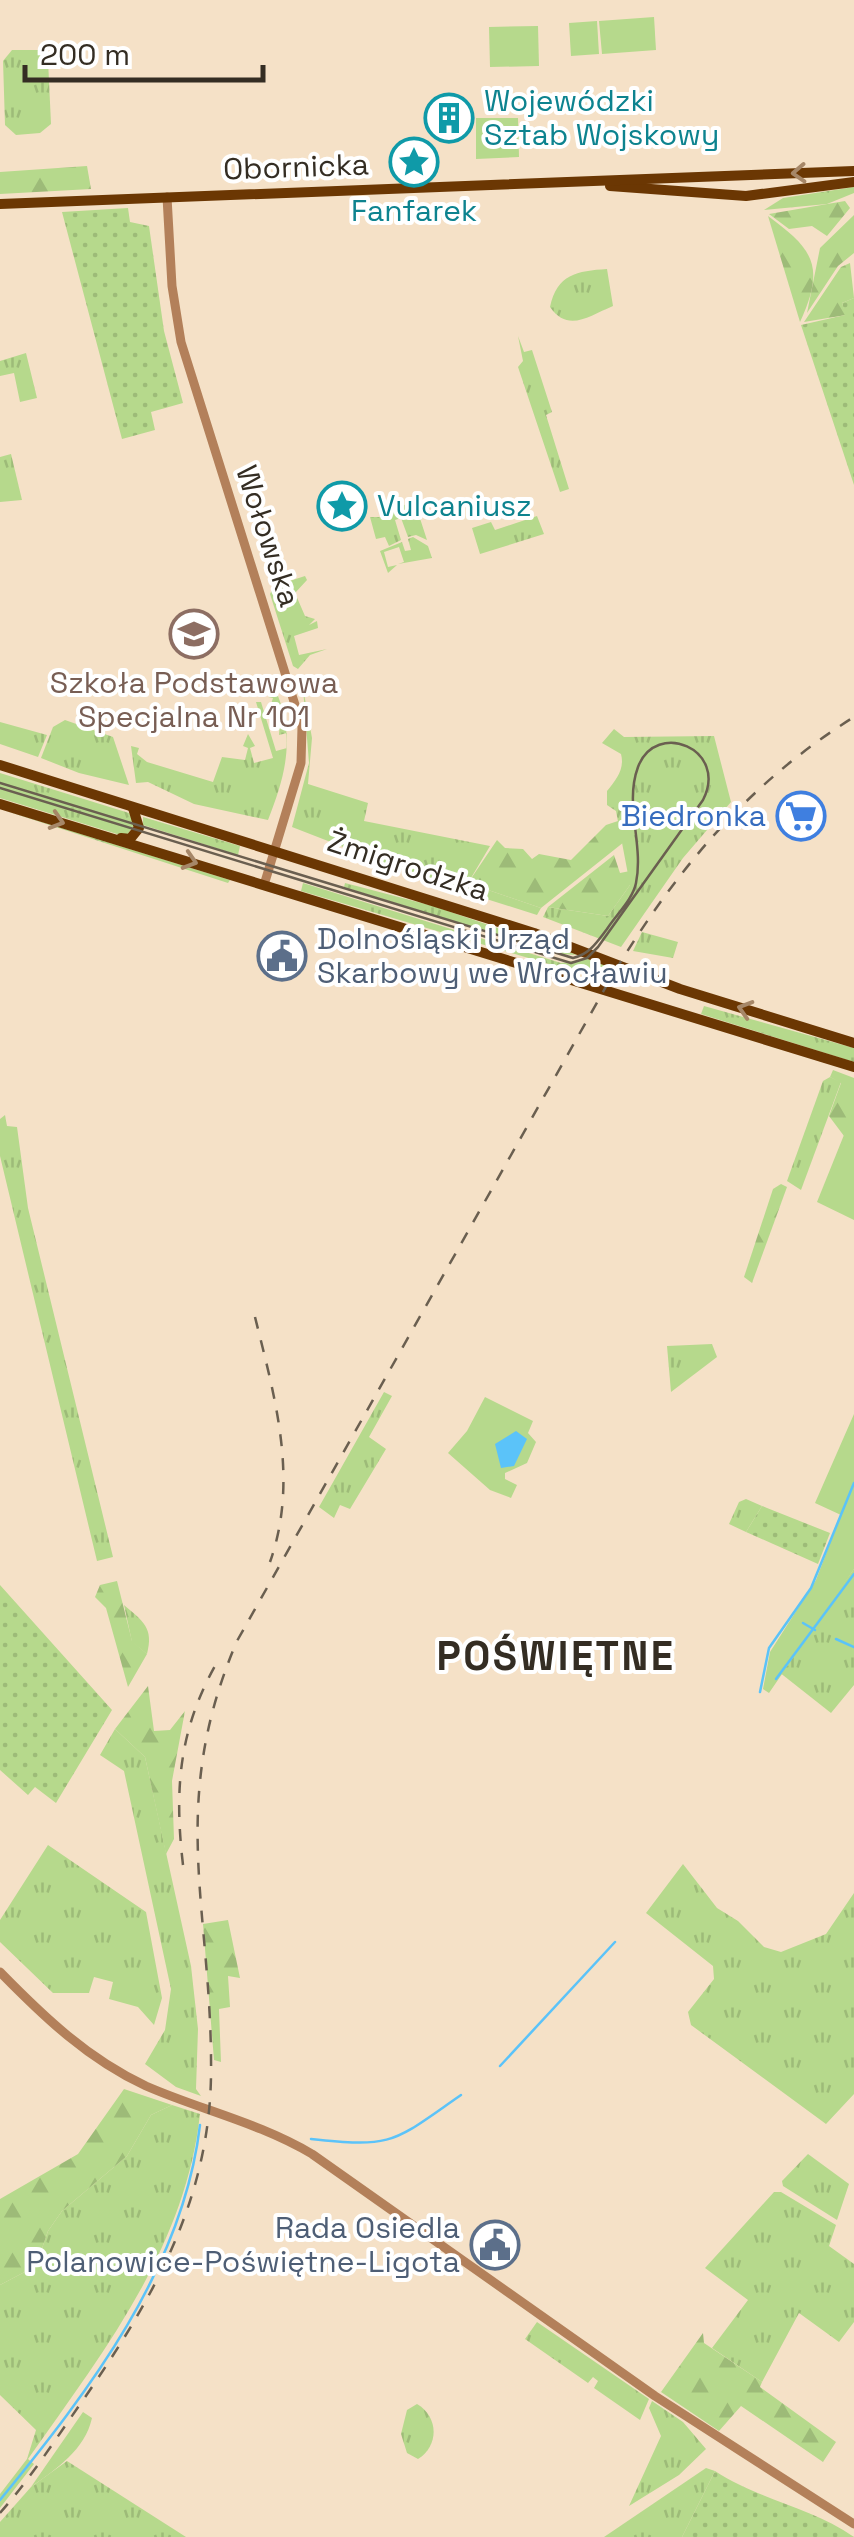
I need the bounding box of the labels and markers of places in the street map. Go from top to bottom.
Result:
place label: Wojewódzki Sztab Wojskowy [484,81,719,154]
building icon: Wojewódzki Sztab Wojskowy [423,92,475,144]
place icon: Fanfarek [388,136,440,188]
place label: Fanfarek [351,191,477,230]
place icon: Vulcaniusz [316,480,368,532]
place label: Vulcaniusz [377,486,532,525]
school or university icon: Szkoła Podstawowa Specjalna Nr 101 [168,608,220,660]
place label: Szkoła Podstawowa Specjalna Nr 101 [50,663,338,736]
supermarket icon: Biedronka [775,790,827,842]
place label: Biedronka [621,796,766,835]
place label: Dolnośląski Urząd Skarbowy we Wrocławiu [317,919,668,992]
public building icon: Dolnośląski Urząd Skarbowy we Wrocławiu [256,930,308,982]
place label: Rada Osiedla Polanowice-Poświętne-Ligota [26,2208,460,2281]
public building icon: Rada Osiedla Polanowice-Poświętne-Ligota [469,2219,521,2271]

